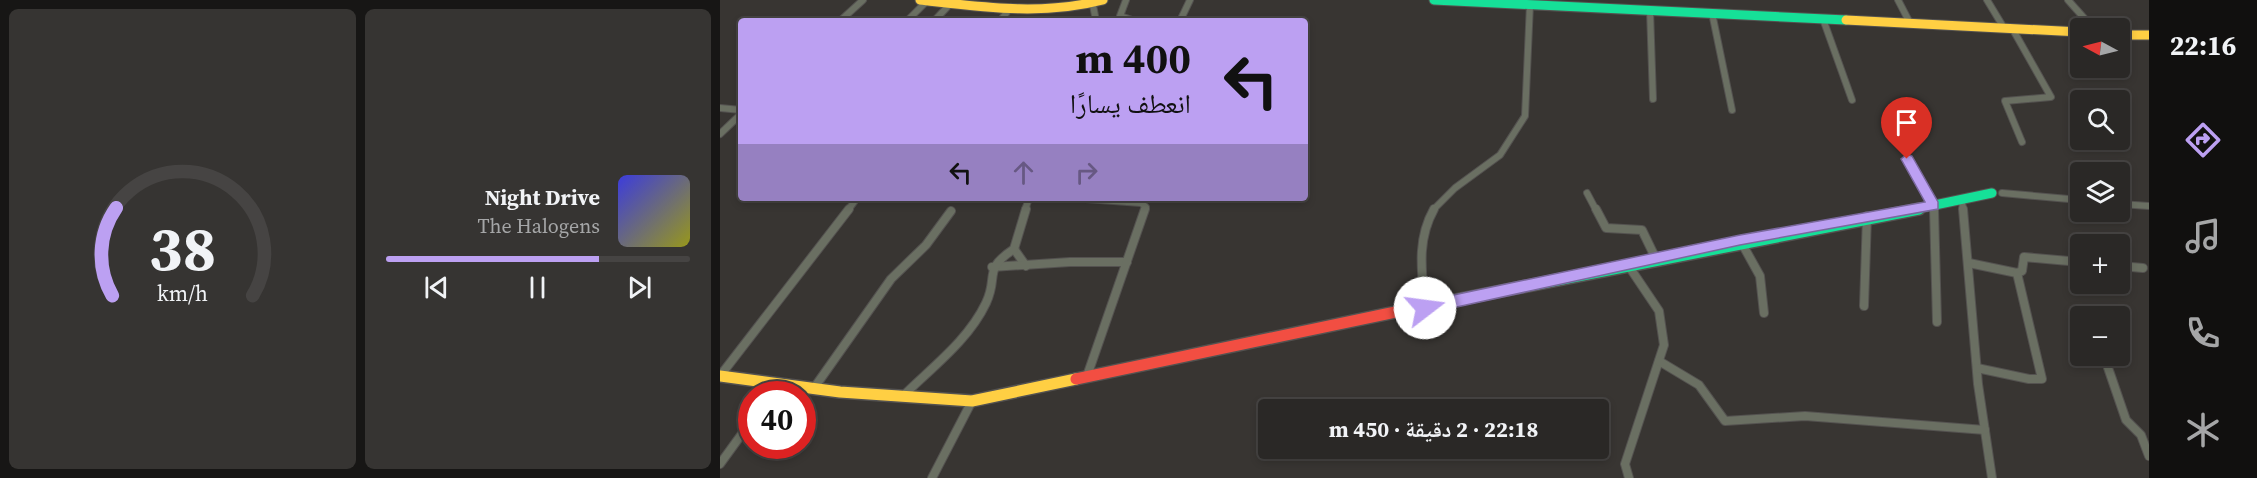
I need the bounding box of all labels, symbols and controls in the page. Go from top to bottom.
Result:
north arrow [2070,18,2130,78]
map controls [2070,18,2130,366]
text: 22:16 [2170,27,2236,64]
text: 400 m [1076,29,1191,87]
icon: left [1212,42,1290,120]
text: انعطف يسارًا [1070,85,1191,122]
button: search [2070,90,2130,150]
pin [1881,97,1932,159]
icon: arrive [1890,106,1923,139]
icon: directions [2182,119,2224,161]
icon: left [944,156,977,189]
icon: ahead [1007,156,1040,189]
icon: right [1070,156,1103,189]
button: layers [2070,162,2130,222]
text: Night Drive [485,182,600,212]
text: 38 [148,205,216,291]
text: The Halogens [477,212,600,240]
icon: music [2182,215,2224,257]
button: + [2070,234,2130,294]
icon: previous [420,271,453,304]
icon: pause [521,271,554,304]
icon: next [623,271,656,304]
position arrow [1393,276,1457,340]
text: km/h [157,279,208,308]
button: − [2070,306,2130,366]
icon: phone [2182,312,2224,354]
speed limit sign: 40 [738,381,816,459]
icon: climate [2182,409,2224,451]
text: 22:18 · 2 دقيقة · 450 m [1329,414,1538,444]

